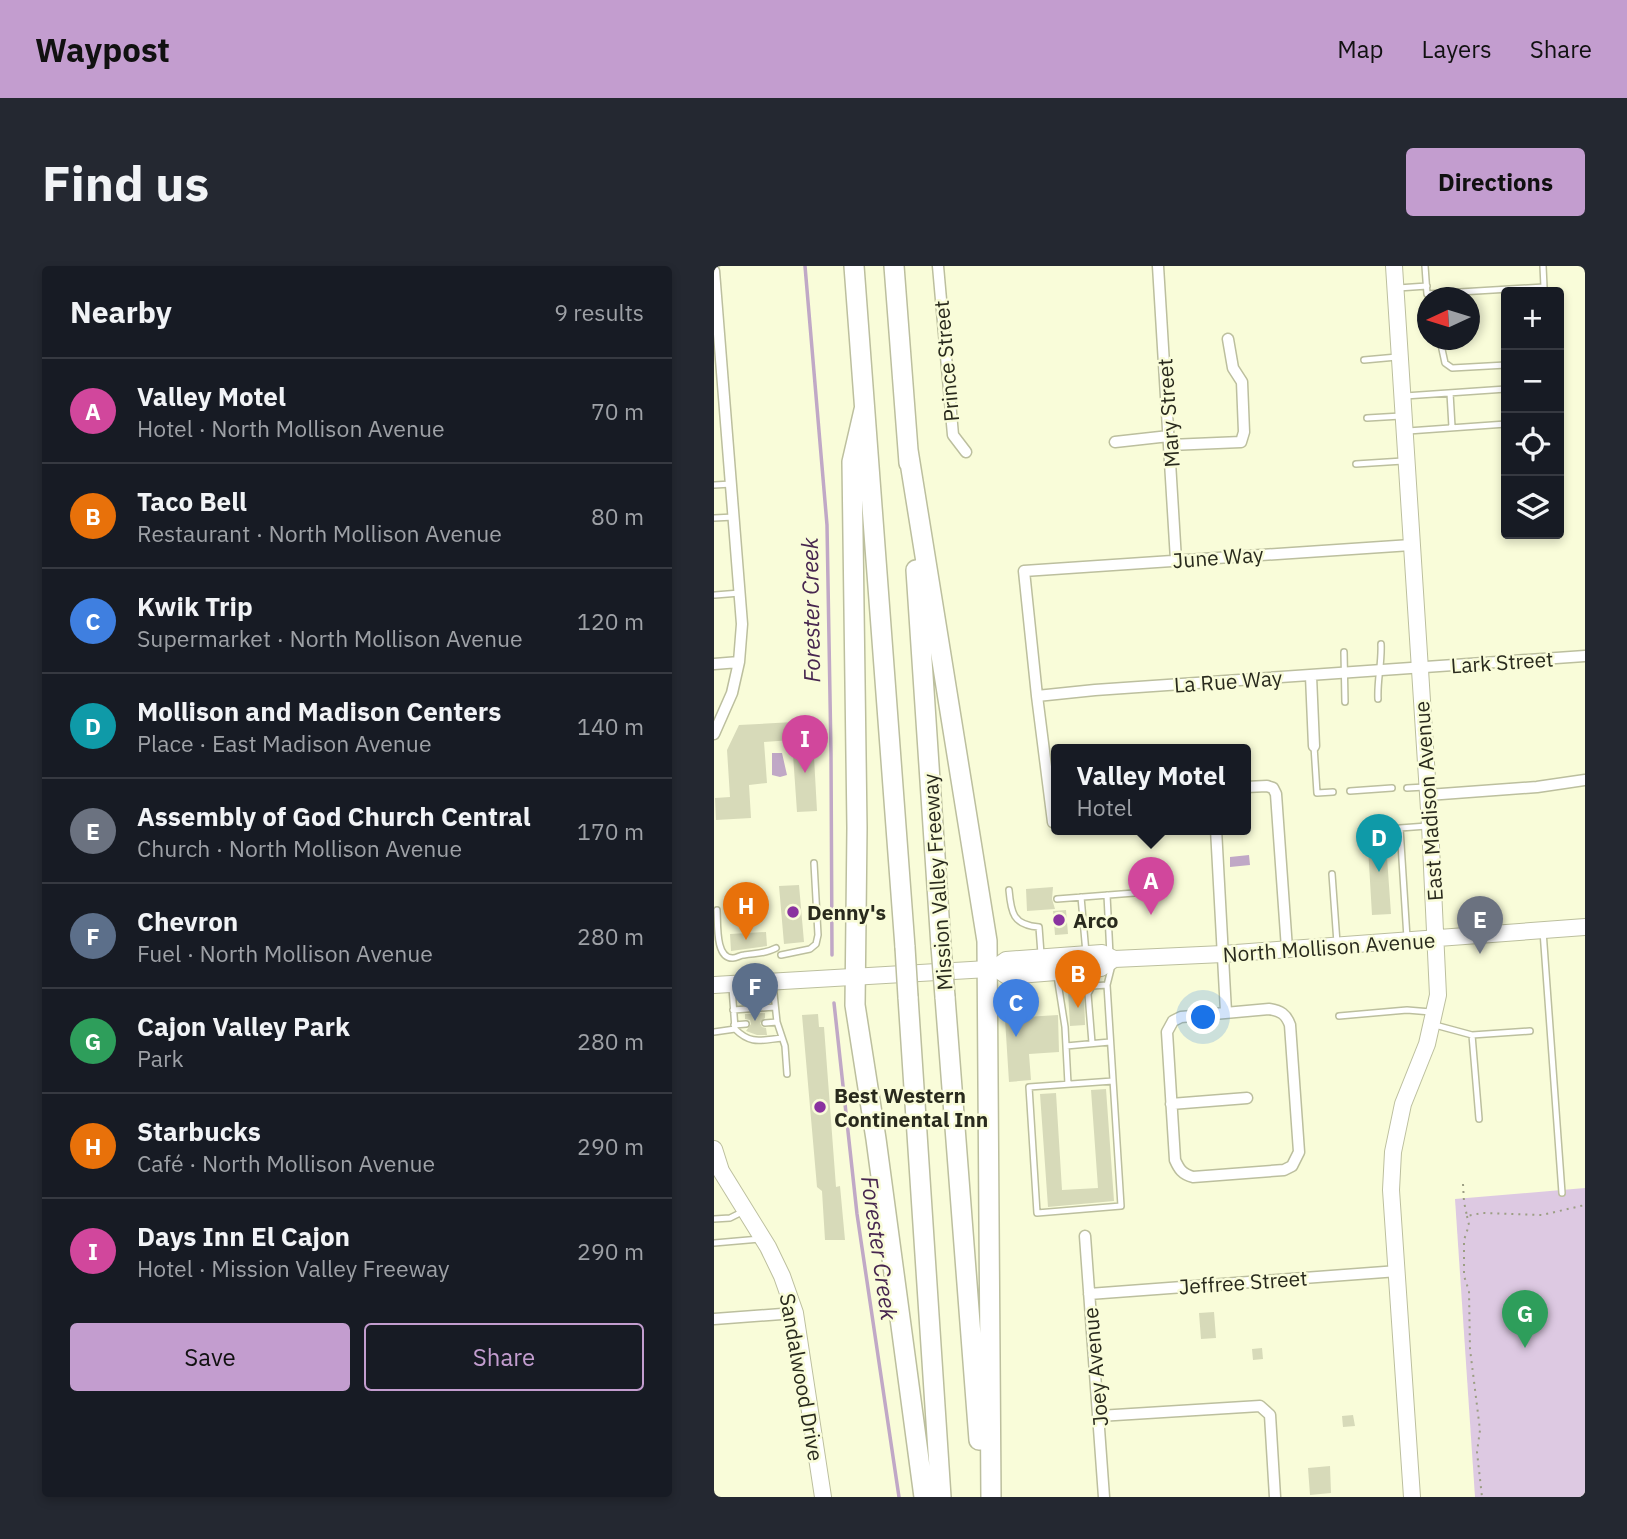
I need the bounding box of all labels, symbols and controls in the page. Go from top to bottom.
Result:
text: Waypost [35,28,170,71]
text: Map [1337,33,1384,65]
text: Layers [1422,33,1492,65]
text: Share [1530,33,1592,65]
button: Directions [1406,148,1585,216]
text: Find us [42,151,209,214]
north arrow [1417,287,1480,350]
map controls [1501,287,1564,539]
button: + [1501,287,1564,350]
text: Nearby [70,292,172,331]
text: 9 results [554,297,644,327]
street label: Prince Street [927,299,965,423]
button: − [1501,350,1564,413]
street label: Mary Street [1150,358,1186,468]
text: Valley Motel [137,379,286,413]
text: A [85,396,101,426]
text: 70 m [591,396,644,426]
text: Hotel · North Mollison Avenue [137,413,445,443]
button: locate [1501,413,1564,476]
button: layers [1501,476,1564,539]
text: Taco Bell [137,484,247,518]
text: B [85,501,101,531]
text: 80 m [591,501,644,531]
text: Restaurant · North Mollison Avenue [137,518,502,548]
water label: Forester Creek [794,536,826,683]
street label: June Way [1172,540,1265,574]
text: Kwik Trip [137,589,253,623]
text: C [86,606,100,636]
text: 120 m [577,606,644,636]
text: Supermarket · North Mollison Avenue [137,623,523,653]
street label: Lark Street [1450,644,1554,680]
street label: La Rue Way [1173,663,1284,699]
text: Mollison and Madison Centers [137,694,501,728]
street label: East Madison Avenue [1407,700,1449,902]
text: D [85,711,101,741]
text: 140 m [577,711,644,741]
pin: I [782,715,828,773]
text: Place · East Madison Avenue [137,728,432,758]
popup [1051,744,1251,835]
text: Valley Motel [1077,758,1225,792]
street label: Mission Valley Freeway [915,772,959,991]
text: Hotel [1077,792,1133,822]
text: Assembly of God Church Central [137,799,531,833]
pin: D [1356,814,1402,872]
text: E [86,816,100,846]
text: 170 m [577,816,644,846]
text: Church · North Mollison Avenue [137,833,462,863]
pin: A [1128,857,1174,915]
pin: H [723,882,769,940]
pin: E [1457,896,1503,954]
place label: Denny's [807,898,886,926]
text: Chevron [137,904,238,938]
marker: Denny's [785,904,801,920]
place label: Arco [1073,906,1119,934]
marker: Arco [1051,912,1067,928]
text: F [86,921,100,951]
text: 280 m [577,921,644,951]
street label: North Mollison Avenue [1222,926,1436,968]
text: Fuel · North Mollison Avenue [137,938,433,968]
pin: B [1055,950,1101,1008]
pin: F [732,963,778,1021]
pin: C [993,979,1039,1037]
your location [1186,1000,1220,1034]
text: Cajon Valley Park [137,1009,350,1043]
text: G [85,1026,101,1056]
text: 280 m [577,1026,644,1056]
text: Park [137,1043,184,1073]
place label: Best Western Continental Inn [834,1081,988,1133]
marker: Best Western Continental Inn [812,1099,828,1115]
text: Starbucks [137,1114,261,1148]
text: H [85,1131,101,1161]
text: 290 m [577,1131,644,1161]
text: Café · North Mollison Avenue [137,1148,435,1178]
water label: Forester Creek [855,1174,905,1323]
text: Days Inn El Cajon [137,1219,350,1253]
text: I [88,1236,98,1266]
text: 290 m [577,1236,644,1266]
text: Hotel · Mission Valley Freeway [137,1253,450,1283]
street label: Jeffree Street [1178,1264,1308,1300]
pin: G [1502,1290,1548,1348]
street label: Sandalwood Drive [773,1291,831,1463]
street label: Joey Avenue [1076,1306,1114,1428]
button: Save [70,1323,350,1391]
button: Share [364,1323,644,1391]

